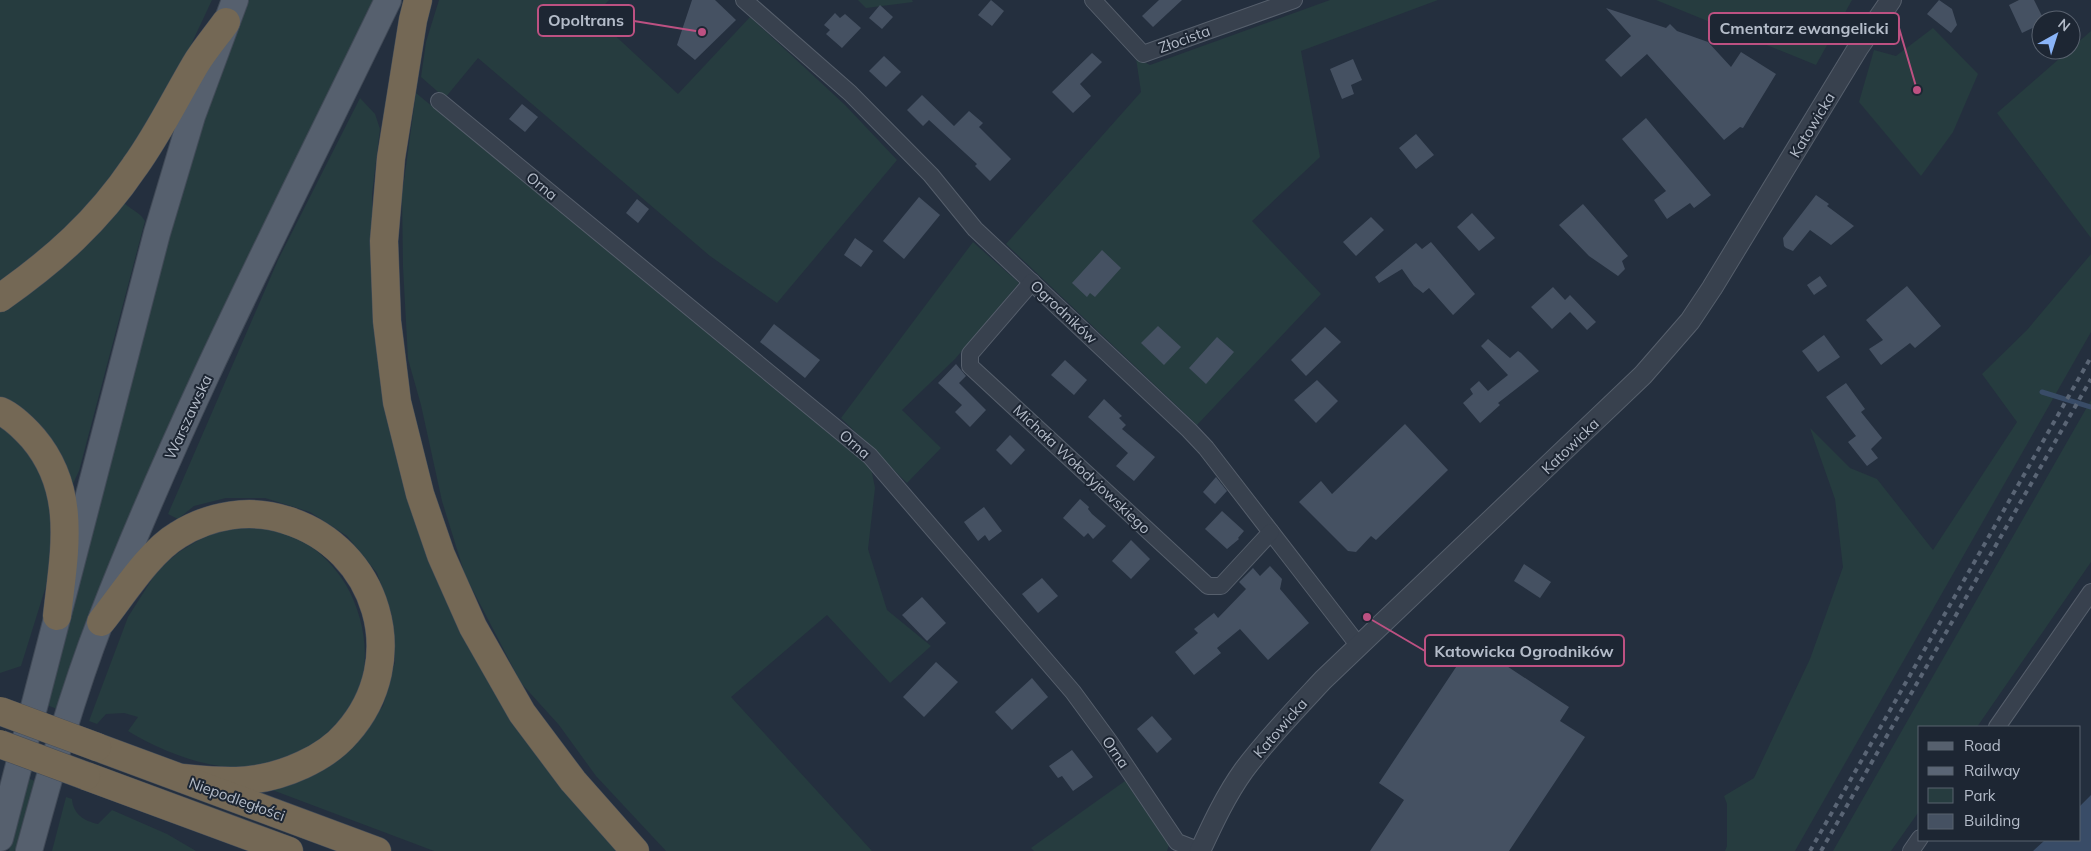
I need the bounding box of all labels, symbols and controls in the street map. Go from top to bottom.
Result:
callout: Opoltrans [538,5,634,36]
text: Opoltrans [548,10,624,30]
north arrow [2031,10,2081,60]
callout: Cmentarz ewangelicki [1709,13,1899,44]
text: N [2054,15,2074,35]
text: Cmentarz ewangelicki [1719,18,1889,38]
street label: Złocista [1156,21,1212,57]
street label: Katowicka [1785,89,1839,161]
street label: Orna [522,168,562,204]
street label: Ogrodników [1026,276,1102,348]
street label: Warszawska [160,372,216,462]
street label: Michała Wołodyjowskiego [1009,400,1155,538]
street label: Katowicka [1537,414,1603,478]
street label: Orna [836,425,874,463]
callout: Katowicka Ogrodników [1425,635,1624,666]
text: Katowicka Ogrodników [1434,641,1614,661]
street label: Katowicka [1249,694,1311,762]
legend [1918,726,2081,841]
street label: Orna [1098,732,1134,772]
text: Road [1964,736,2001,755]
text: Railway [1964,761,2020,780]
street label: Niepodległości [186,773,288,825]
text: Park [1964,786,1996,805]
text: Building [1964,811,2020,830]

